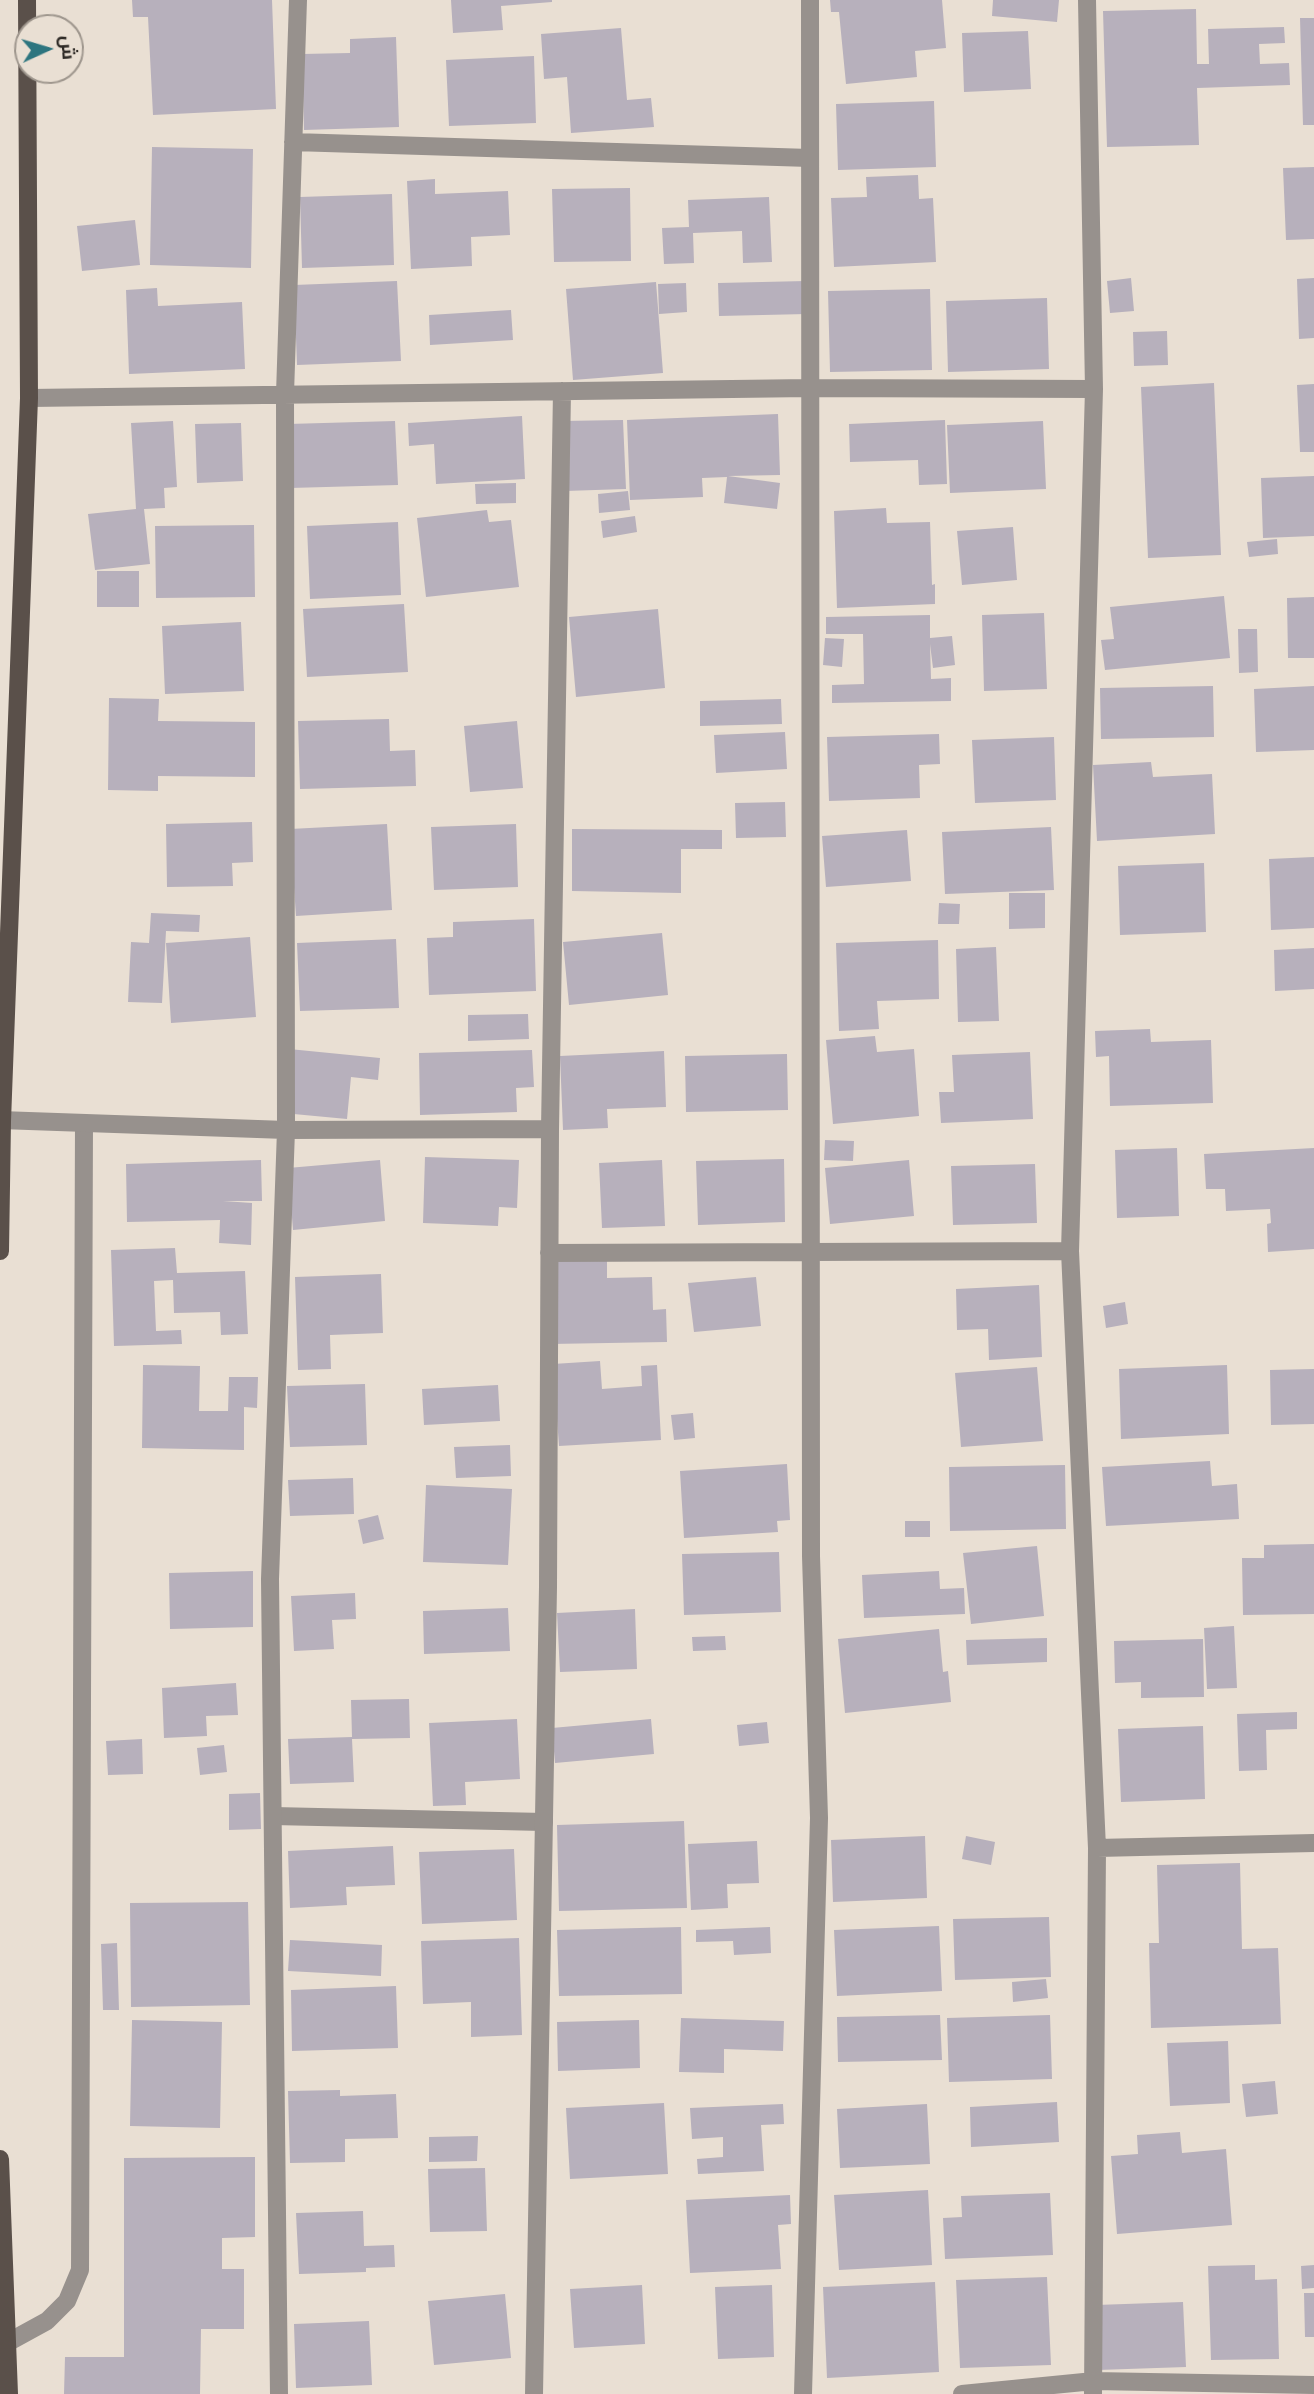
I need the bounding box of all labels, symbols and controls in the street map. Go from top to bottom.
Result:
north arrow [14,14,84,84]
text: ش [56,35,81,61]

